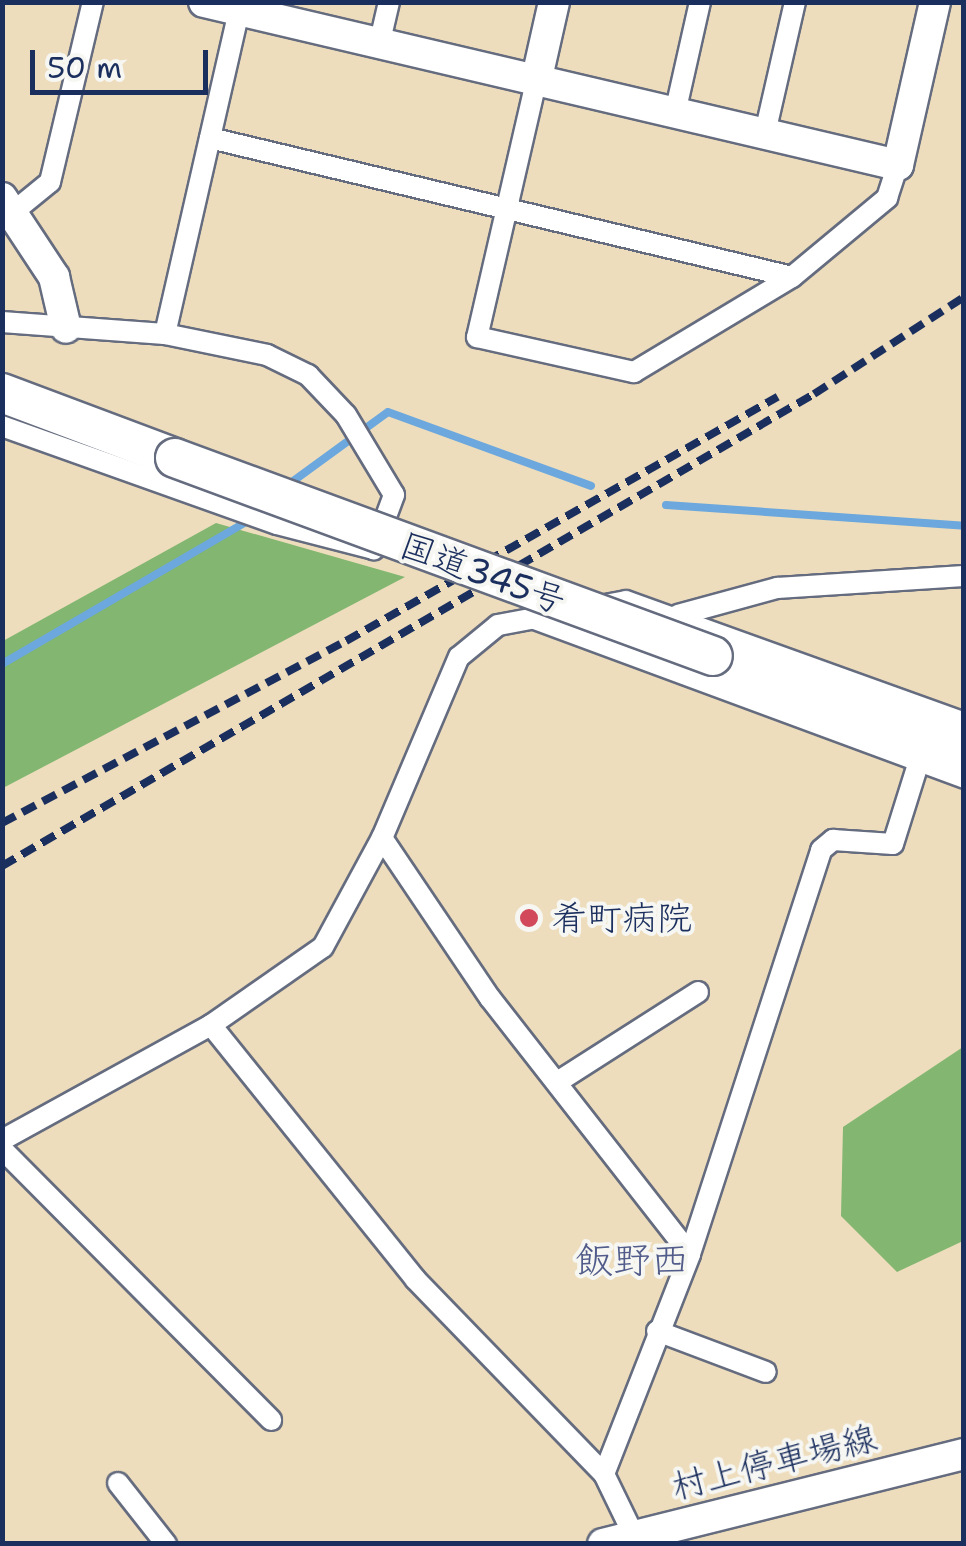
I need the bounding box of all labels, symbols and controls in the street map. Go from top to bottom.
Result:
scale bar [35,30,212,92]
text: 50 m [47,47,122,88]
street label: 国道345号 [394,524,572,622]
place label: 肴町病院 [552,897,692,939]
marker: 肴町病院 [516,905,542,931]
district label: 飯野西 [575,1237,689,1283]
street label: 村上停車場線 [667,1416,881,1508]

